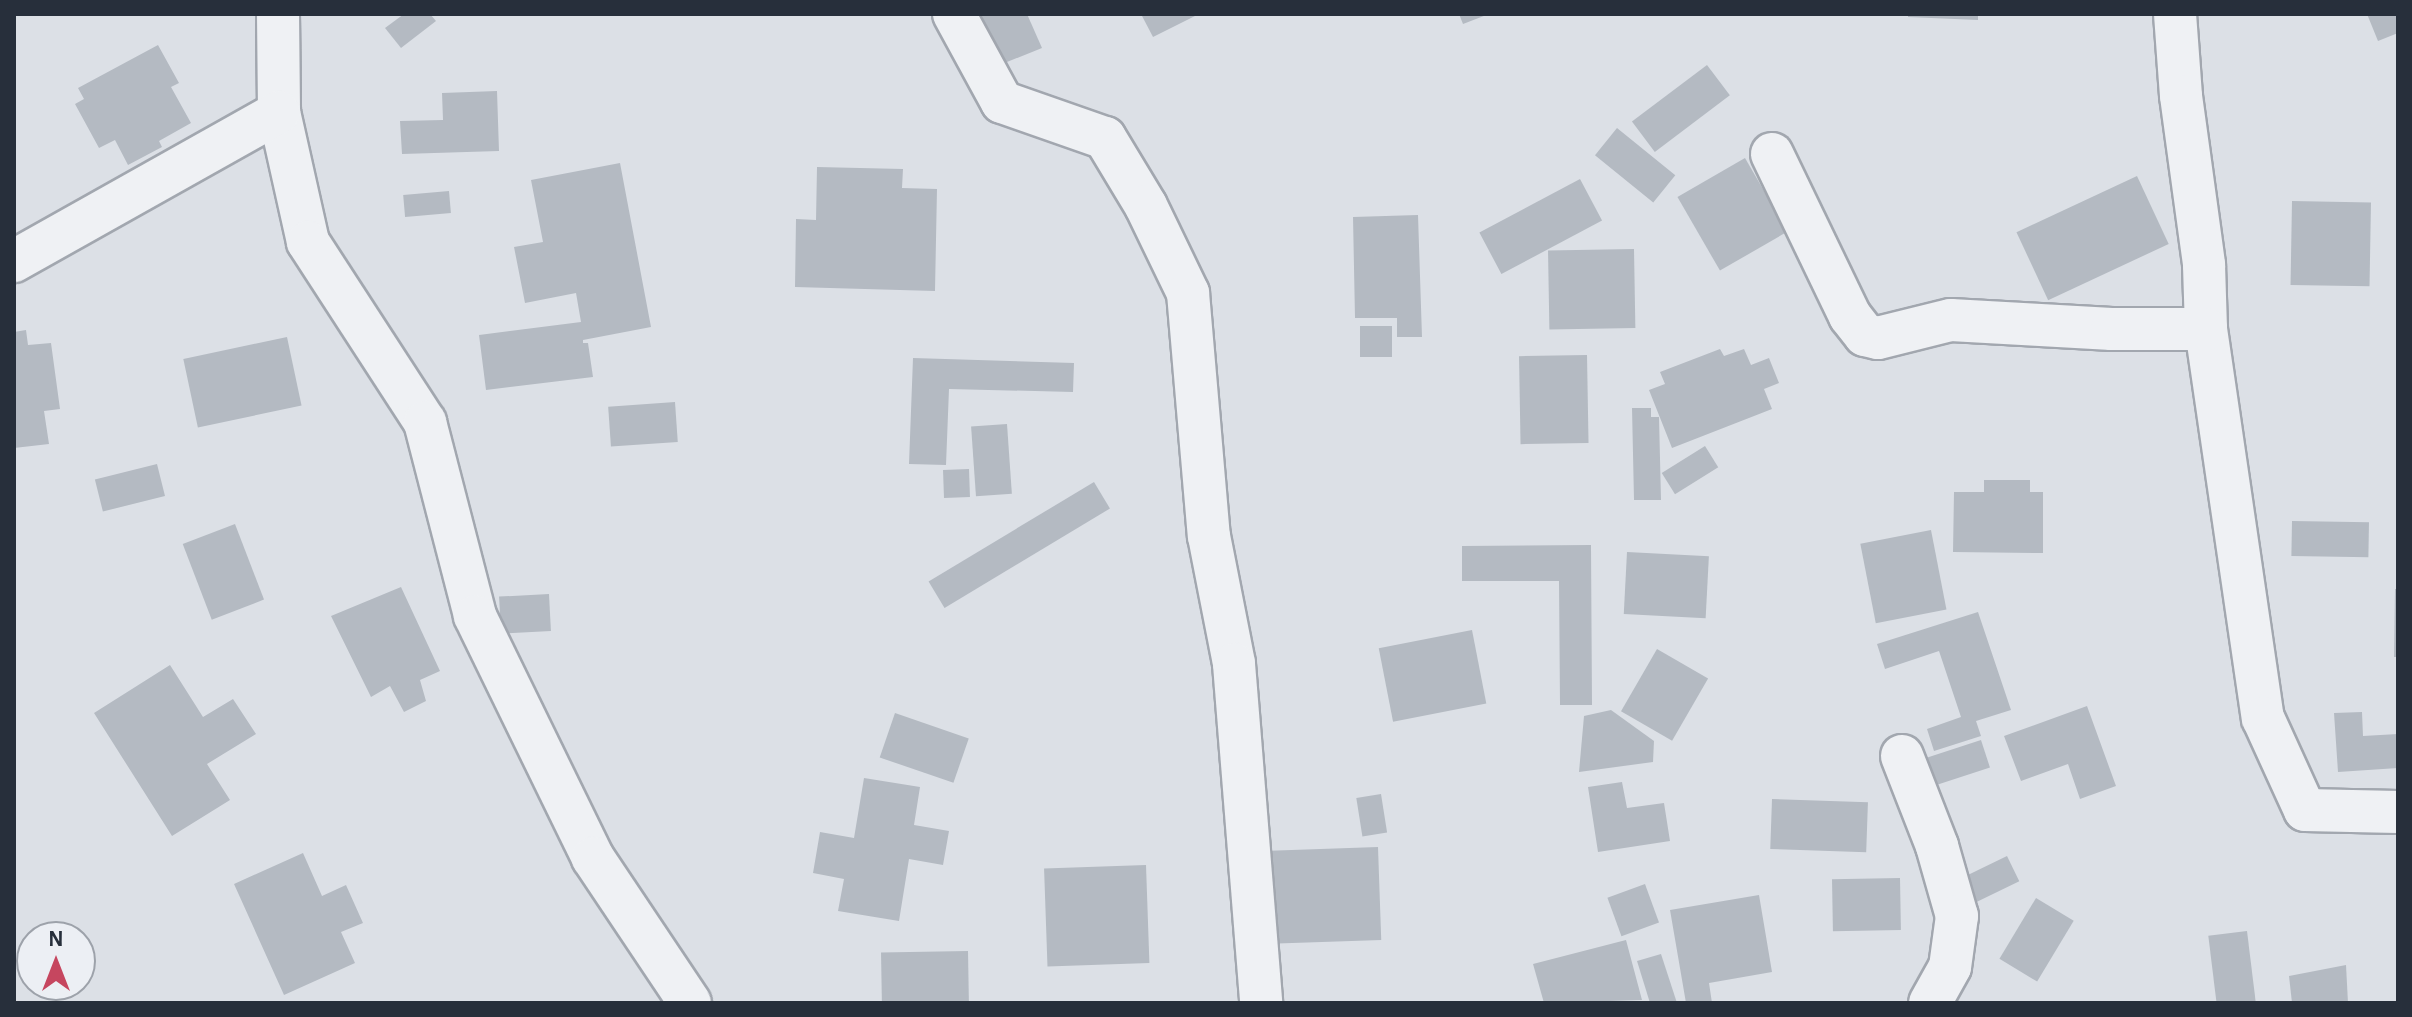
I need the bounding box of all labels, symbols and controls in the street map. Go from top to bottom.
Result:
north arrow [16,921,96,1001]
text: N [48,928,64,950]

